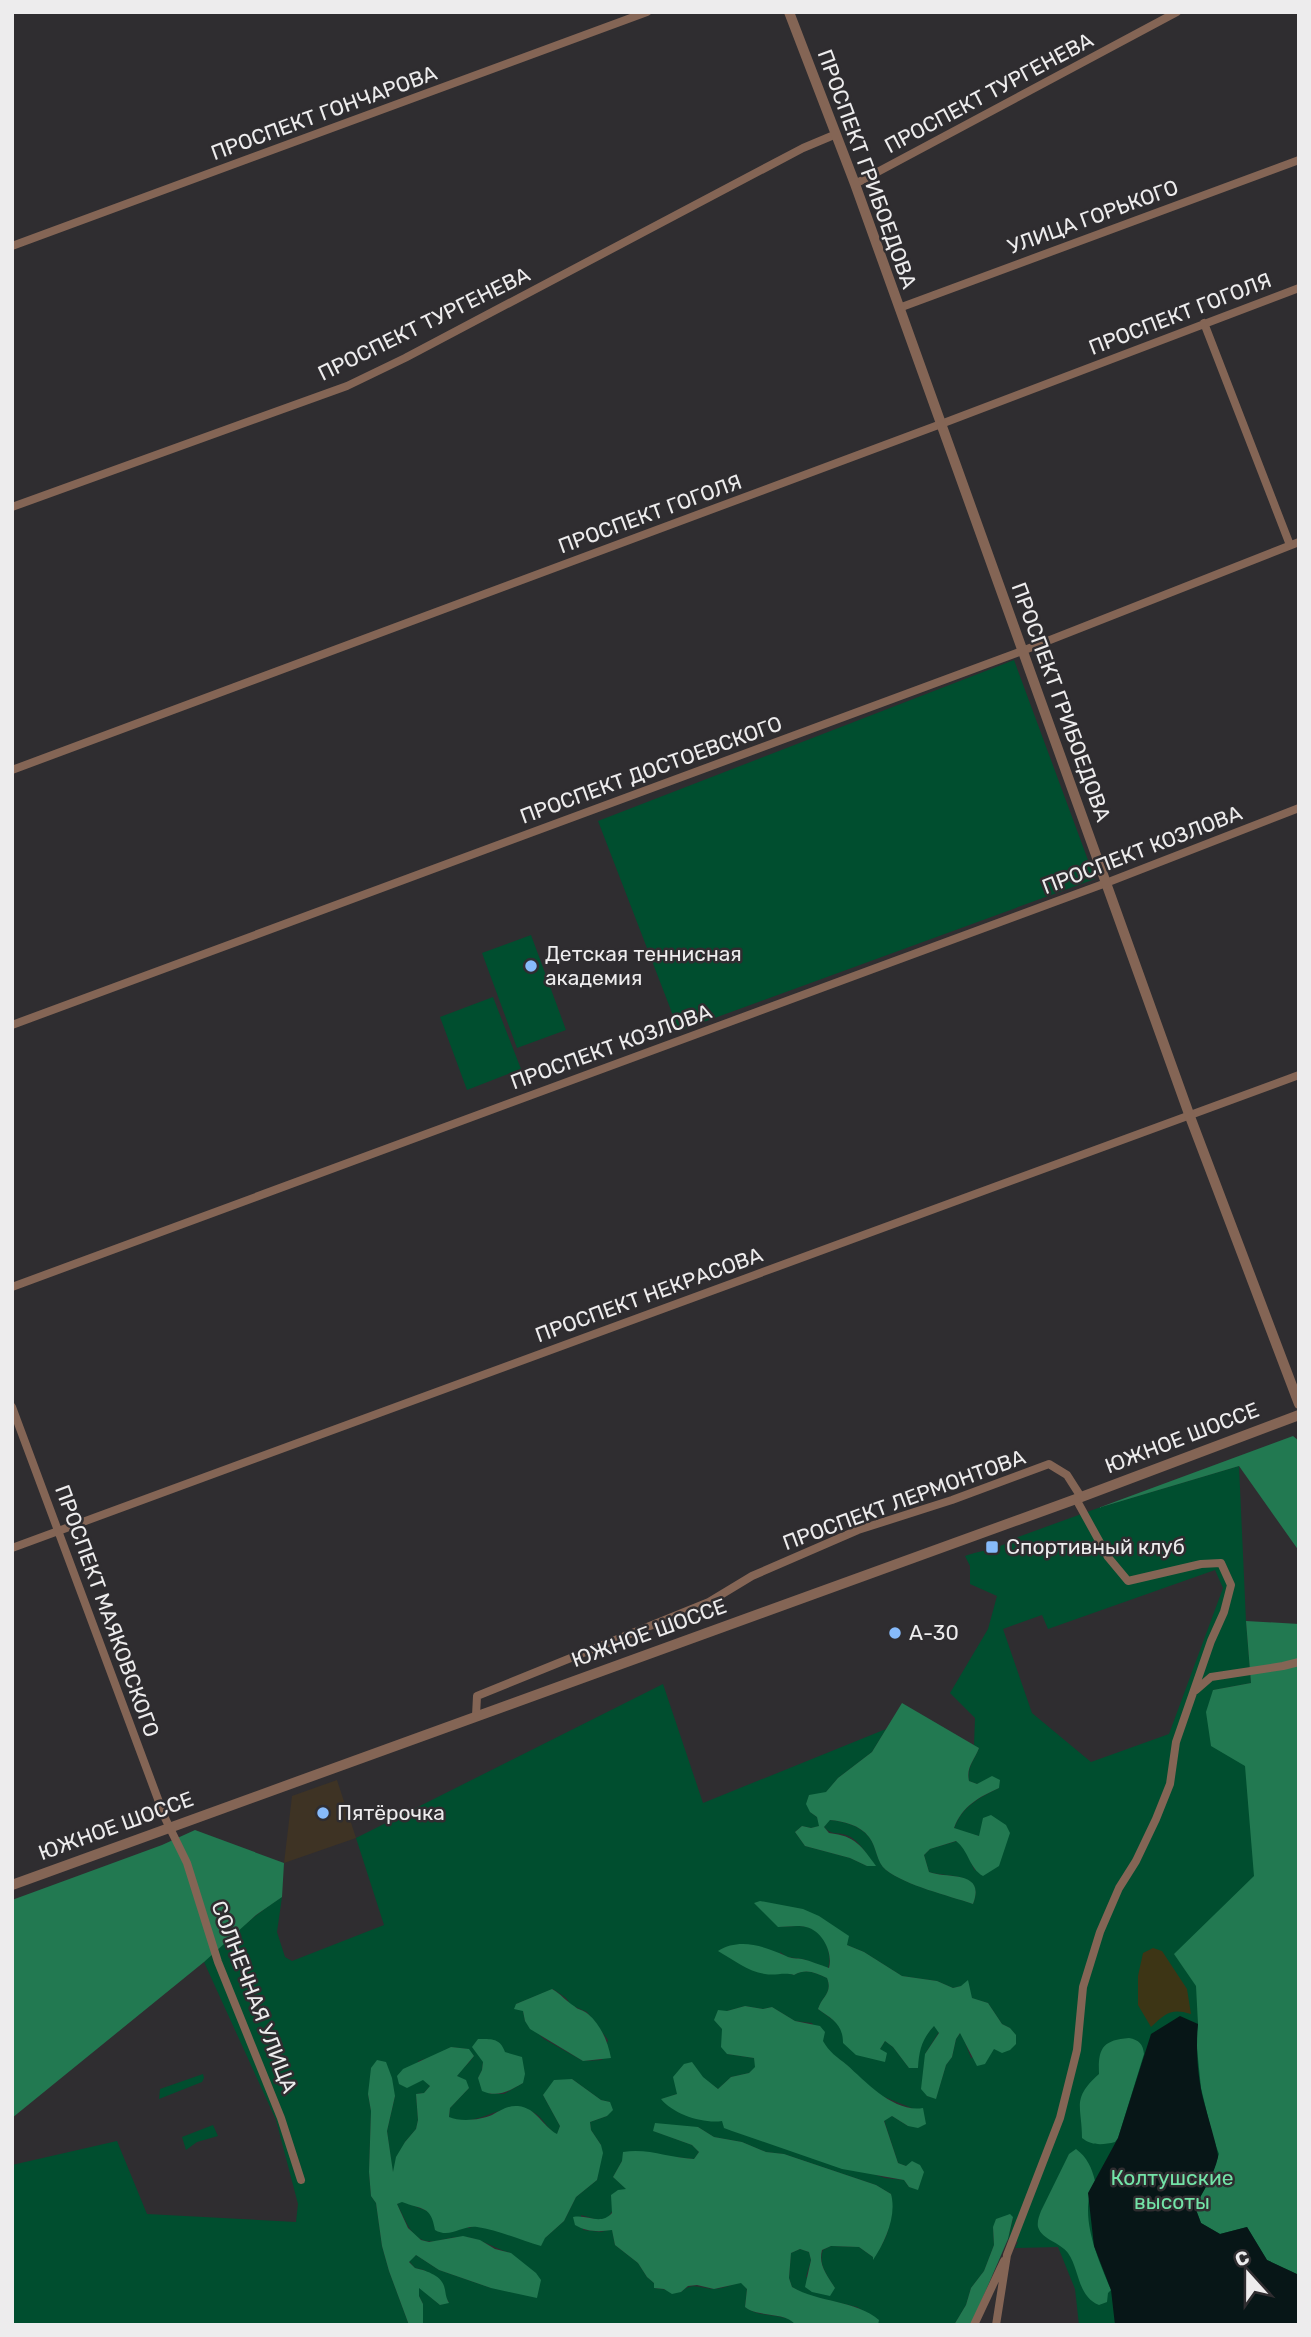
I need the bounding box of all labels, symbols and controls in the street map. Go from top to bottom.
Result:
street label: ПРОСПЕКТ ТУРГЕНЕВА [880,27,1097,158]
street label: ПРОСПЕКТ ГРИБОЕДОВА [812,46,922,292]
street label: ПРОСПЕКТ ГОНЧАРОВА [207,60,440,165]
street label: УЛИЦА ГОРЬКОГО [1004,174,1182,259]
street label: ПРОСПЕКТ ТУРГЕНЕВА [314,261,534,386]
street label: ПРОСПЕКТ ГОГОЛЯ [1085,267,1275,360]
street label: ПРОСПЕКТ ГОГОЛЯ [555,469,745,558]
street label: ПРОСПЕКТ ГРИБОЕДОВА [1006,579,1116,825]
street label: ПРОСПЕКТ ДОСТОЕВСКОГО [516,710,785,829]
street label: ПРОСПЕКТ КОЗЛОВА [1038,800,1245,899]
place label: Детская теннисная академия [545,941,742,990]
marker: Детская теннисная академия [523,958,539,974]
street label: ПРОСПЕКТ КОЗЛОВА [507,998,715,1095]
street label: ПРОСПЕКТ НЕКРАСОВА [532,1242,766,1347]
street label: ЮЖНОЕ ШОССЕ [1101,1397,1262,1478]
street label: ПРОСПЕКТ ЛЕРМОНТОВА [779,1444,1029,1555]
street label: ПРОСПЕКТ МАЯКОВСКОГО [50,1481,165,1740]
place label: Спортивный клуб [1006,1534,1185,1559]
marker: Спортивный клуб [984,1539,1000,1555]
street label: ЮЖНОЕ ШОССЕ [568,1593,730,1672]
place label: А-30 [909,1620,959,1645]
marker: А-30 [887,1625,903,1641]
street label: ЮЖНОЕ ШОССЕ [35,1786,197,1865]
place label: Пятёрочка [337,1800,445,1825]
marker: Пятёрочка [315,1805,331,1821]
street label: СОЛНЕЧНАЯ УЛИЦА [206,1897,303,2096]
park label: Колтушские высоты [1110,2165,1234,2214]
north arrow [1213,2239,1283,2309]
text: С [1232,2245,1252,2272]

